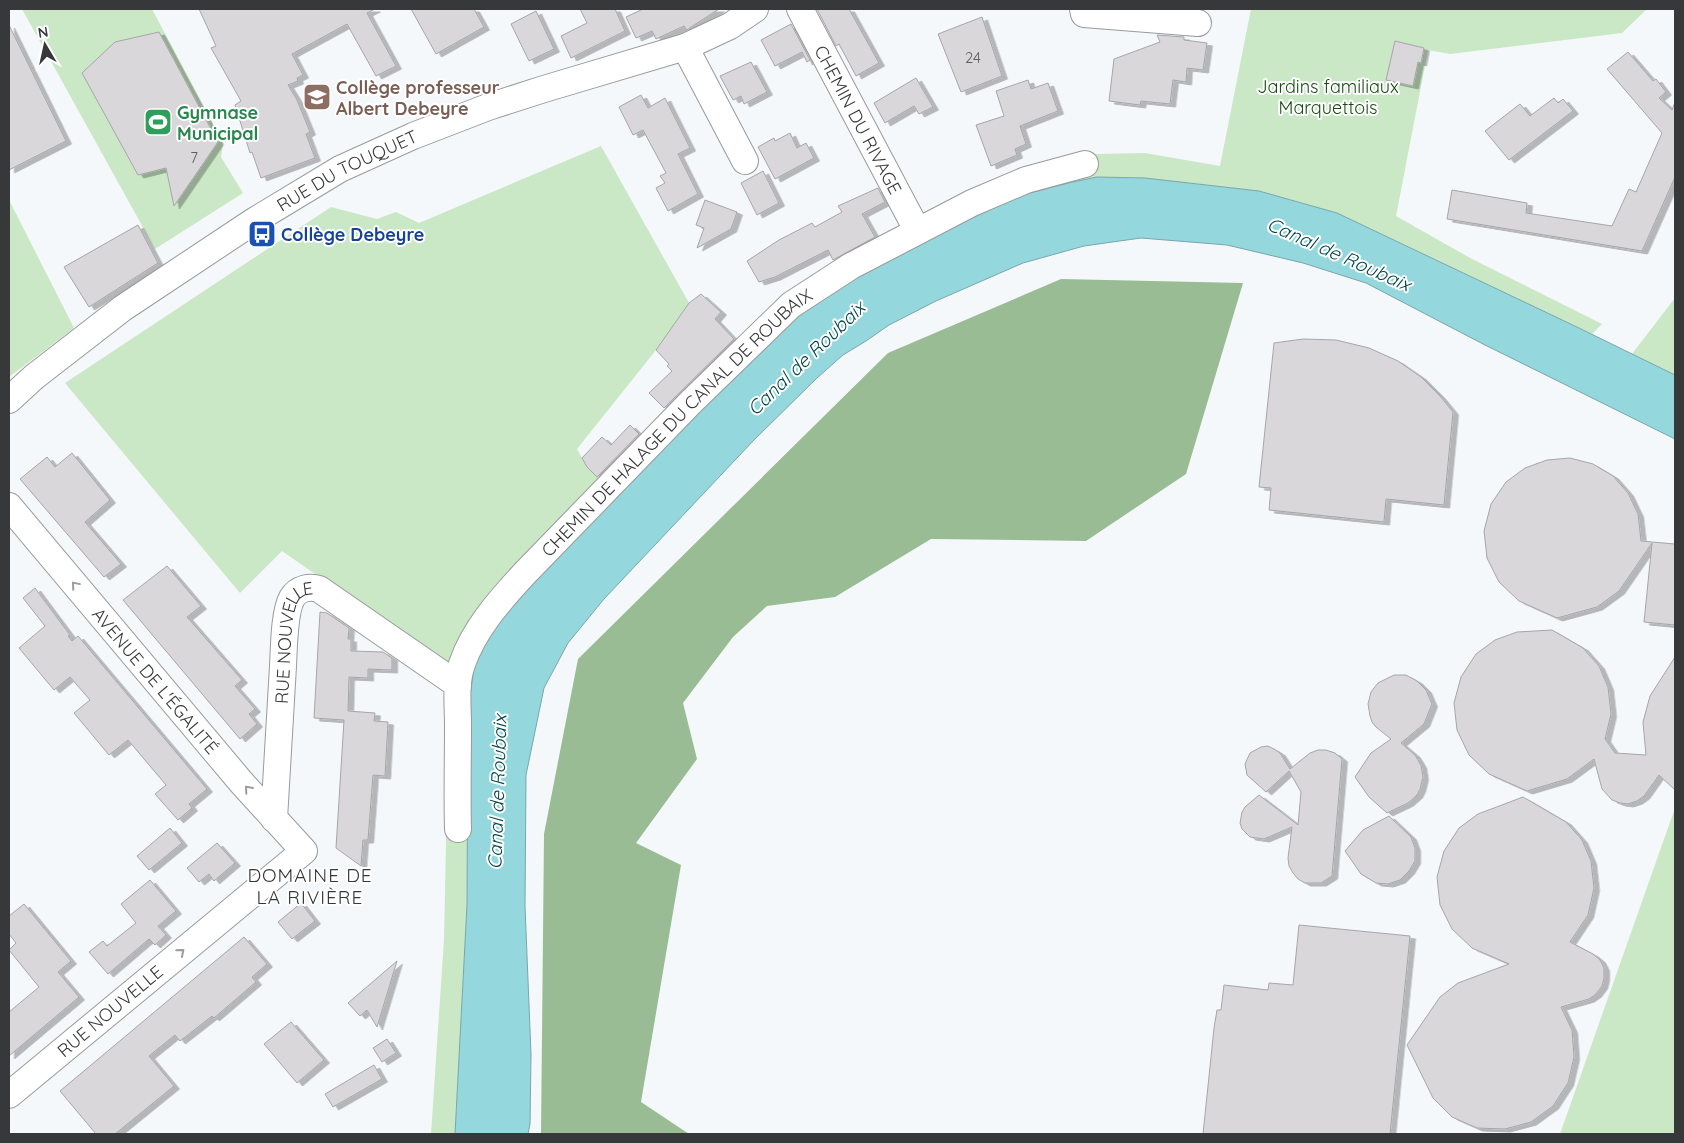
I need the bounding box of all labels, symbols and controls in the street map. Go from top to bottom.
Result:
north arrow [20,20,70,70]
text: N [36,22,49,42]
street label: CHEMIN DU RIVAGE [810,41,907,198]
house number: 24 [965,48,981,67]
park label: Jardins familiaux Marquettois [1257,75,1399,119]
place label: Collège professeur Albert Debeyre [336,76,500,120]
school or university icon: Collège professeur Albert Debeyre [302,82,332,112]
place label: Gymnase Municipal [177,101,258,145]
sports icon: Gymnase Municipal [143,107,173,137]
street label: RUE DU TOUQUET [272,124,421,216]
house number: 7 [190,148,198,167]
water label: Canal de Roubaix [1263,212,1416,297]
bus stop icon: Collège Debeyre [247,219,277,249]
place label: Collège Debeyre [281,223,424,246]
street label: CHEMIN DE HALAGE DU CANAL DE ROUBAIX [536,283,816,561]
water label: Canal de Roubaix [742,294,871,420]
street label: RUE NOUVELLE [269,576,314,705]
one-way arrow [72,581,81,590]
street label: AVENUE DE L'ÉGALITÉ [88,603,224,758]
water label: Canal de Roubaix [482,713,512,870]
one-way arrow [244,786,253,795]
district label: DOMAINE DE LA RIVIÈRE [247,863,373,909]
one-way arrow [175,950,184,958]
street label: RUE NOUVELLE [52,960,168,1062]

